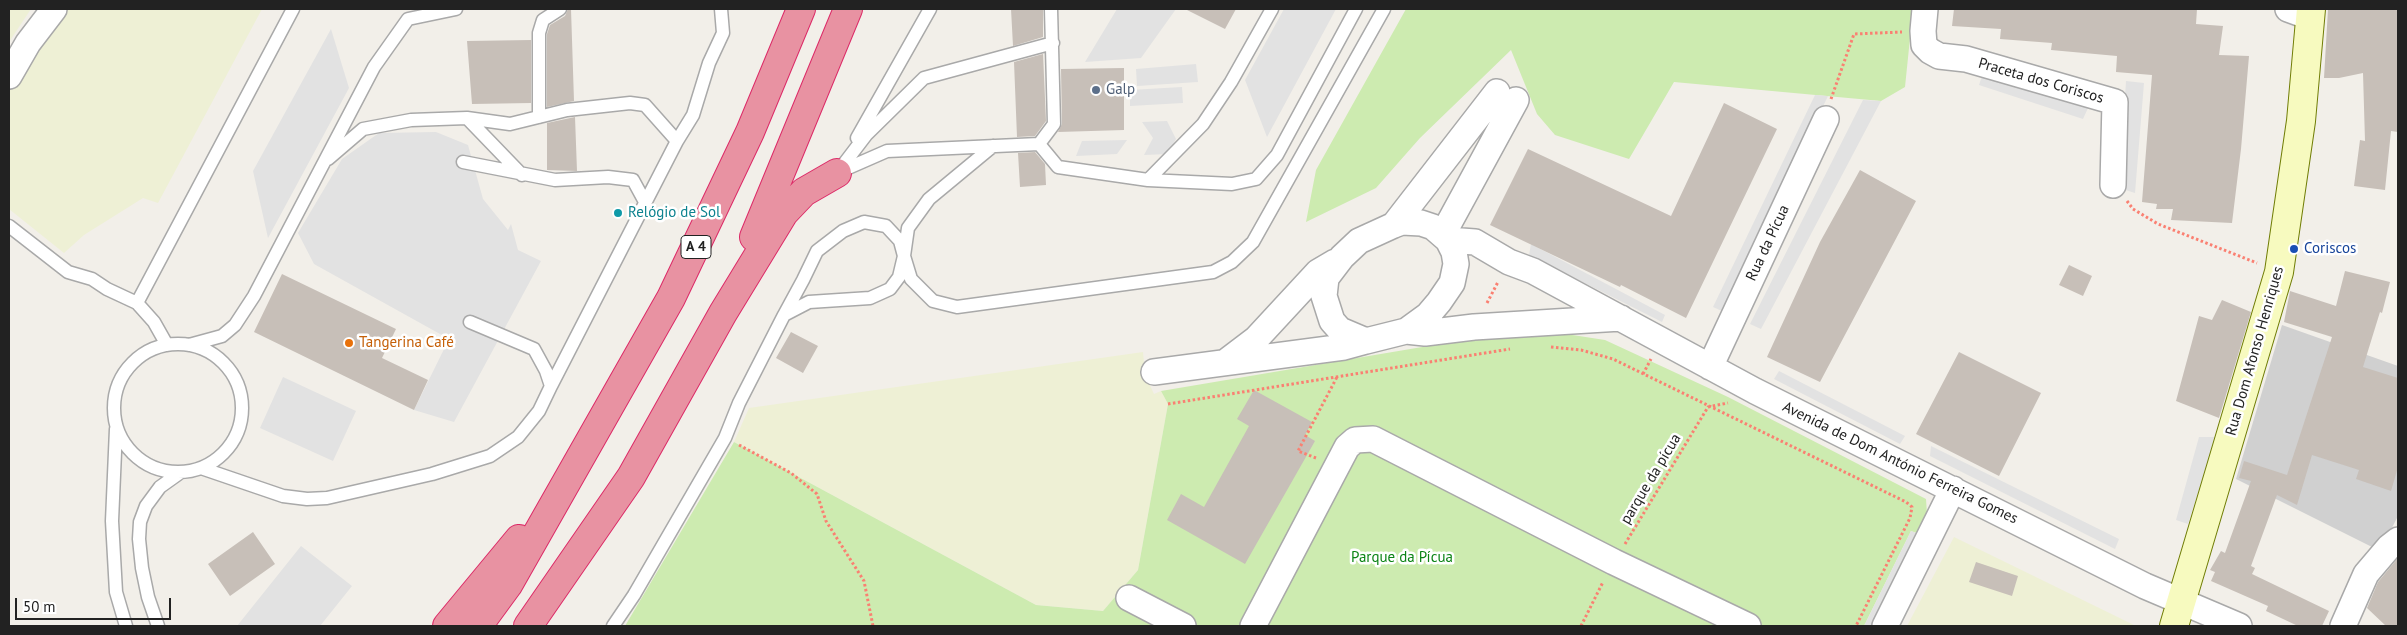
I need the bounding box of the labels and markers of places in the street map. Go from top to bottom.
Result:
place label: Galp [1106,81,1135,99]
marker: Galp [1090,84,1102,96]
place label: Relógio de Sol [628,204,720,222]
marker: Relógio de Sol [612,207,624,219]
place label: Coriscos [2304,240,2356,258]
marker: Coriscos [2288,243,2300,255]
place label: Tangerina Café [359,334,454,352]
marker: Tangerina Café [343,337,355,349]

